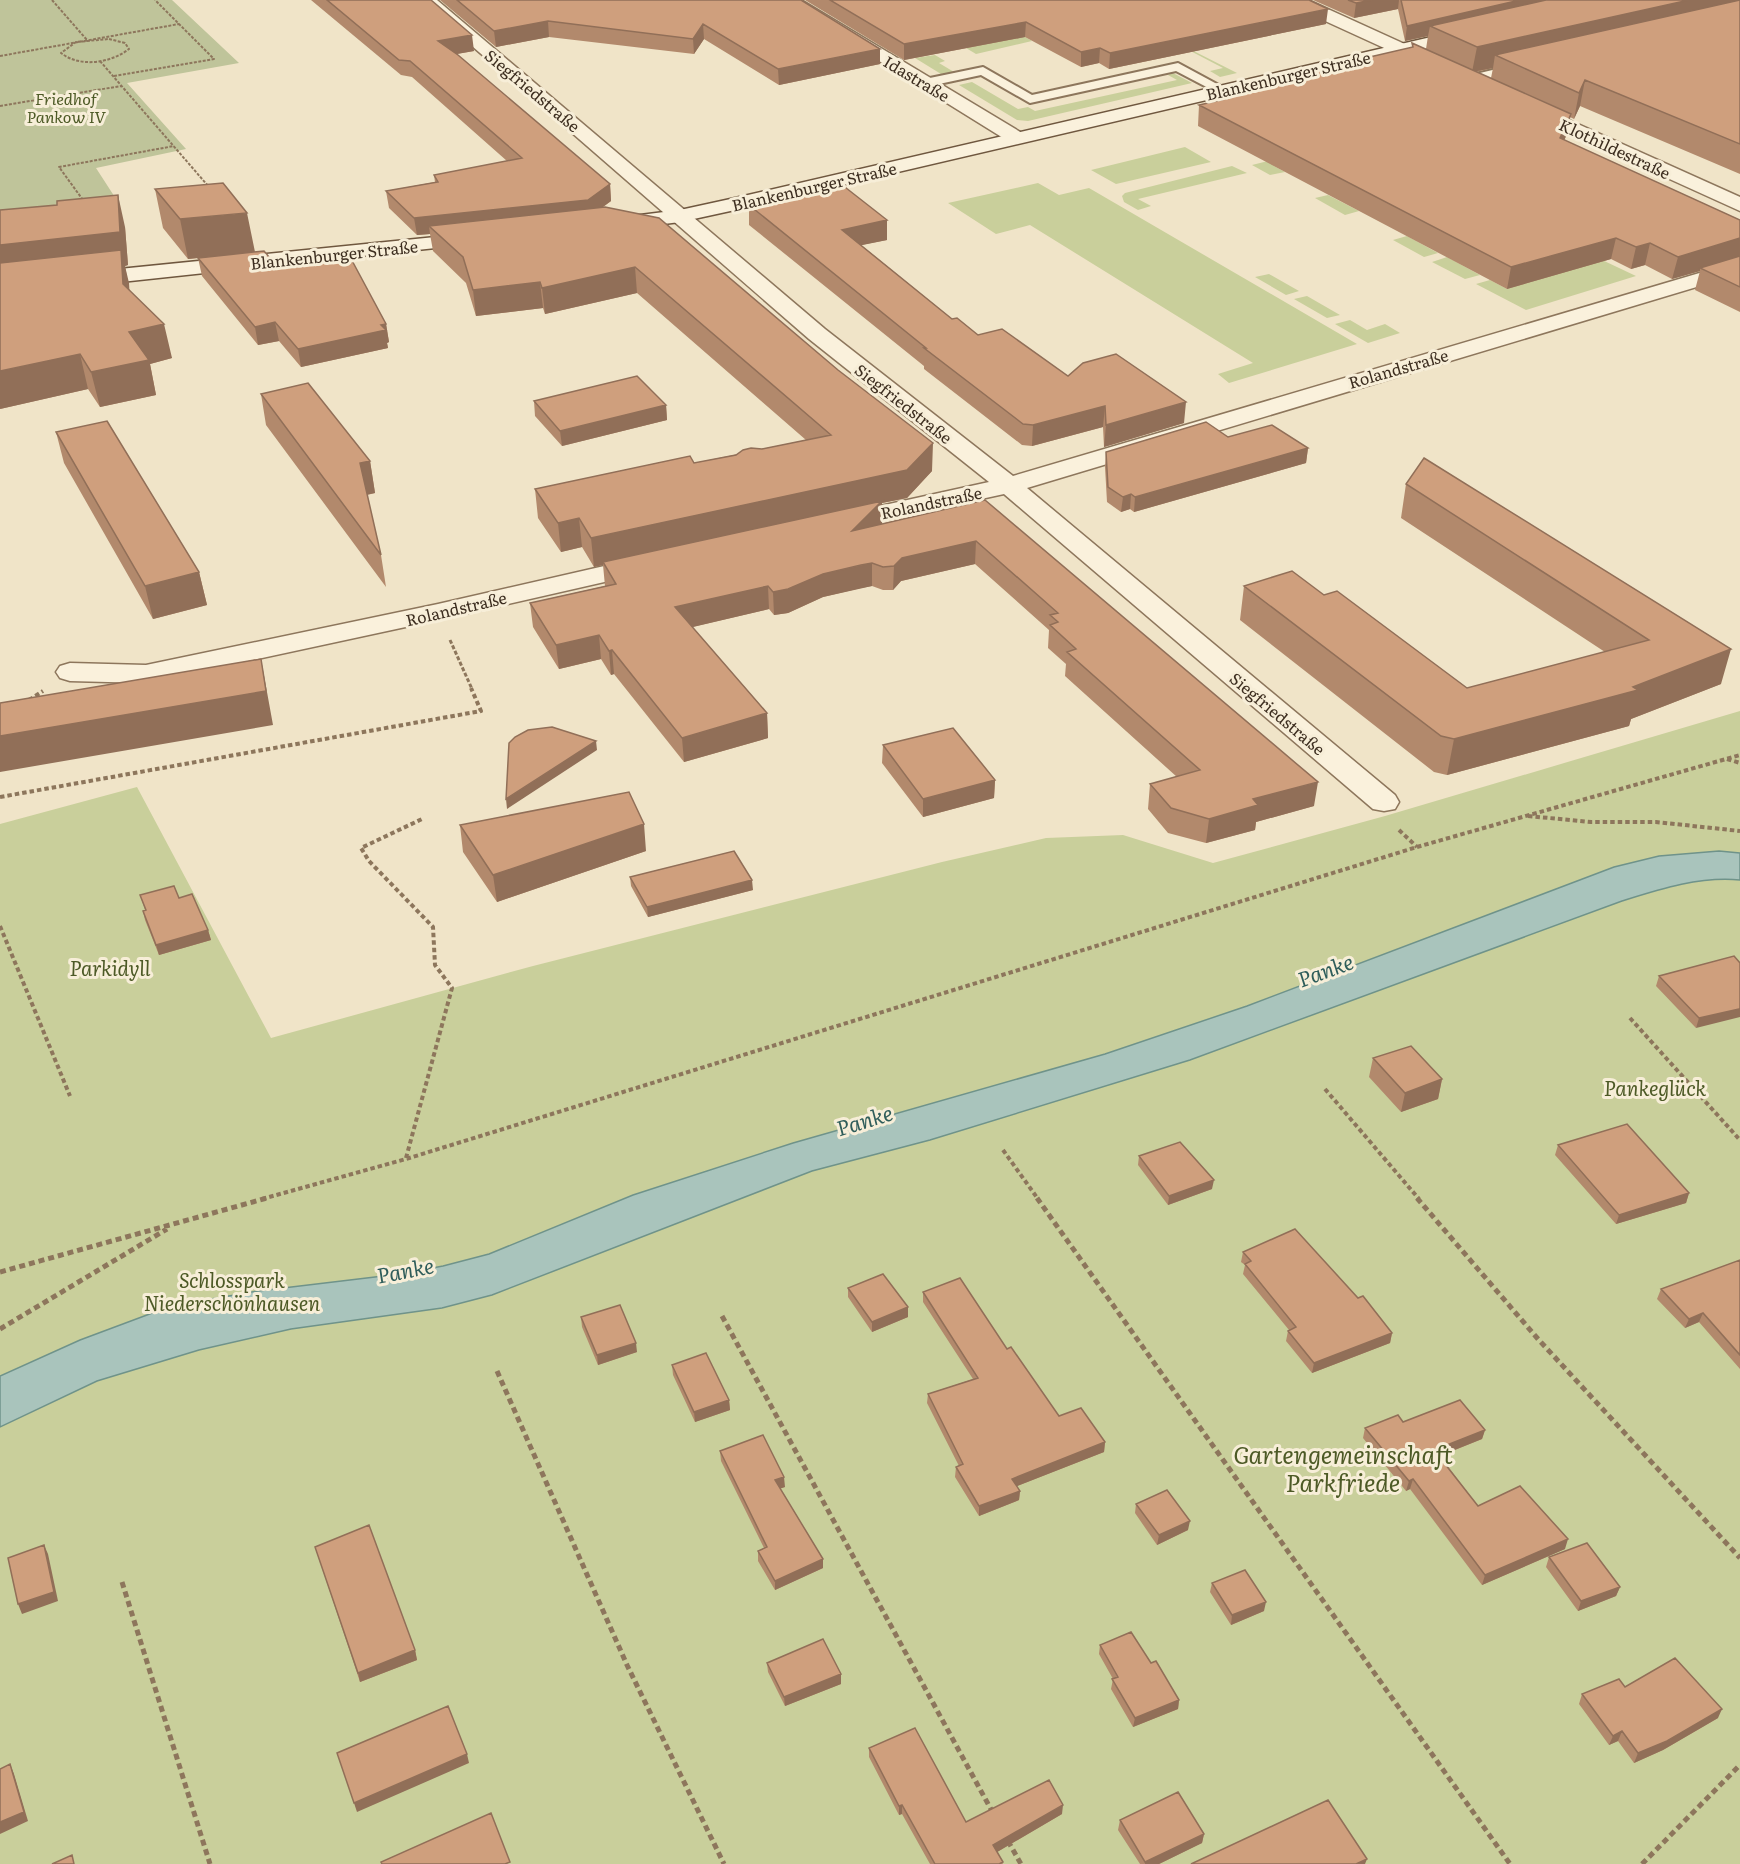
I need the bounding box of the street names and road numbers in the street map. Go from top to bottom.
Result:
street label: Siegfriedstraße [480,43,586,137]
street label: Blankenburger Straße [1203,44,1373,106]
street label: Idastraße [879,49,955,107]
street label: Klothildestraße [1555,112,1675,184]
street label: Blankenburger Straße [729,155,899,217]
street label: Blankenburger Straße [249,233,419,275]
street label: Rolandstraße [1345,342,1451,394]
street label: Siegfriedstraße [850,357,958,449]
street label: Rolandstraße [878,480,984,524]
street label: Rolandstraße [403,585,509,631]
street label: Siegfriedstraße [1225,666,1331,760]

